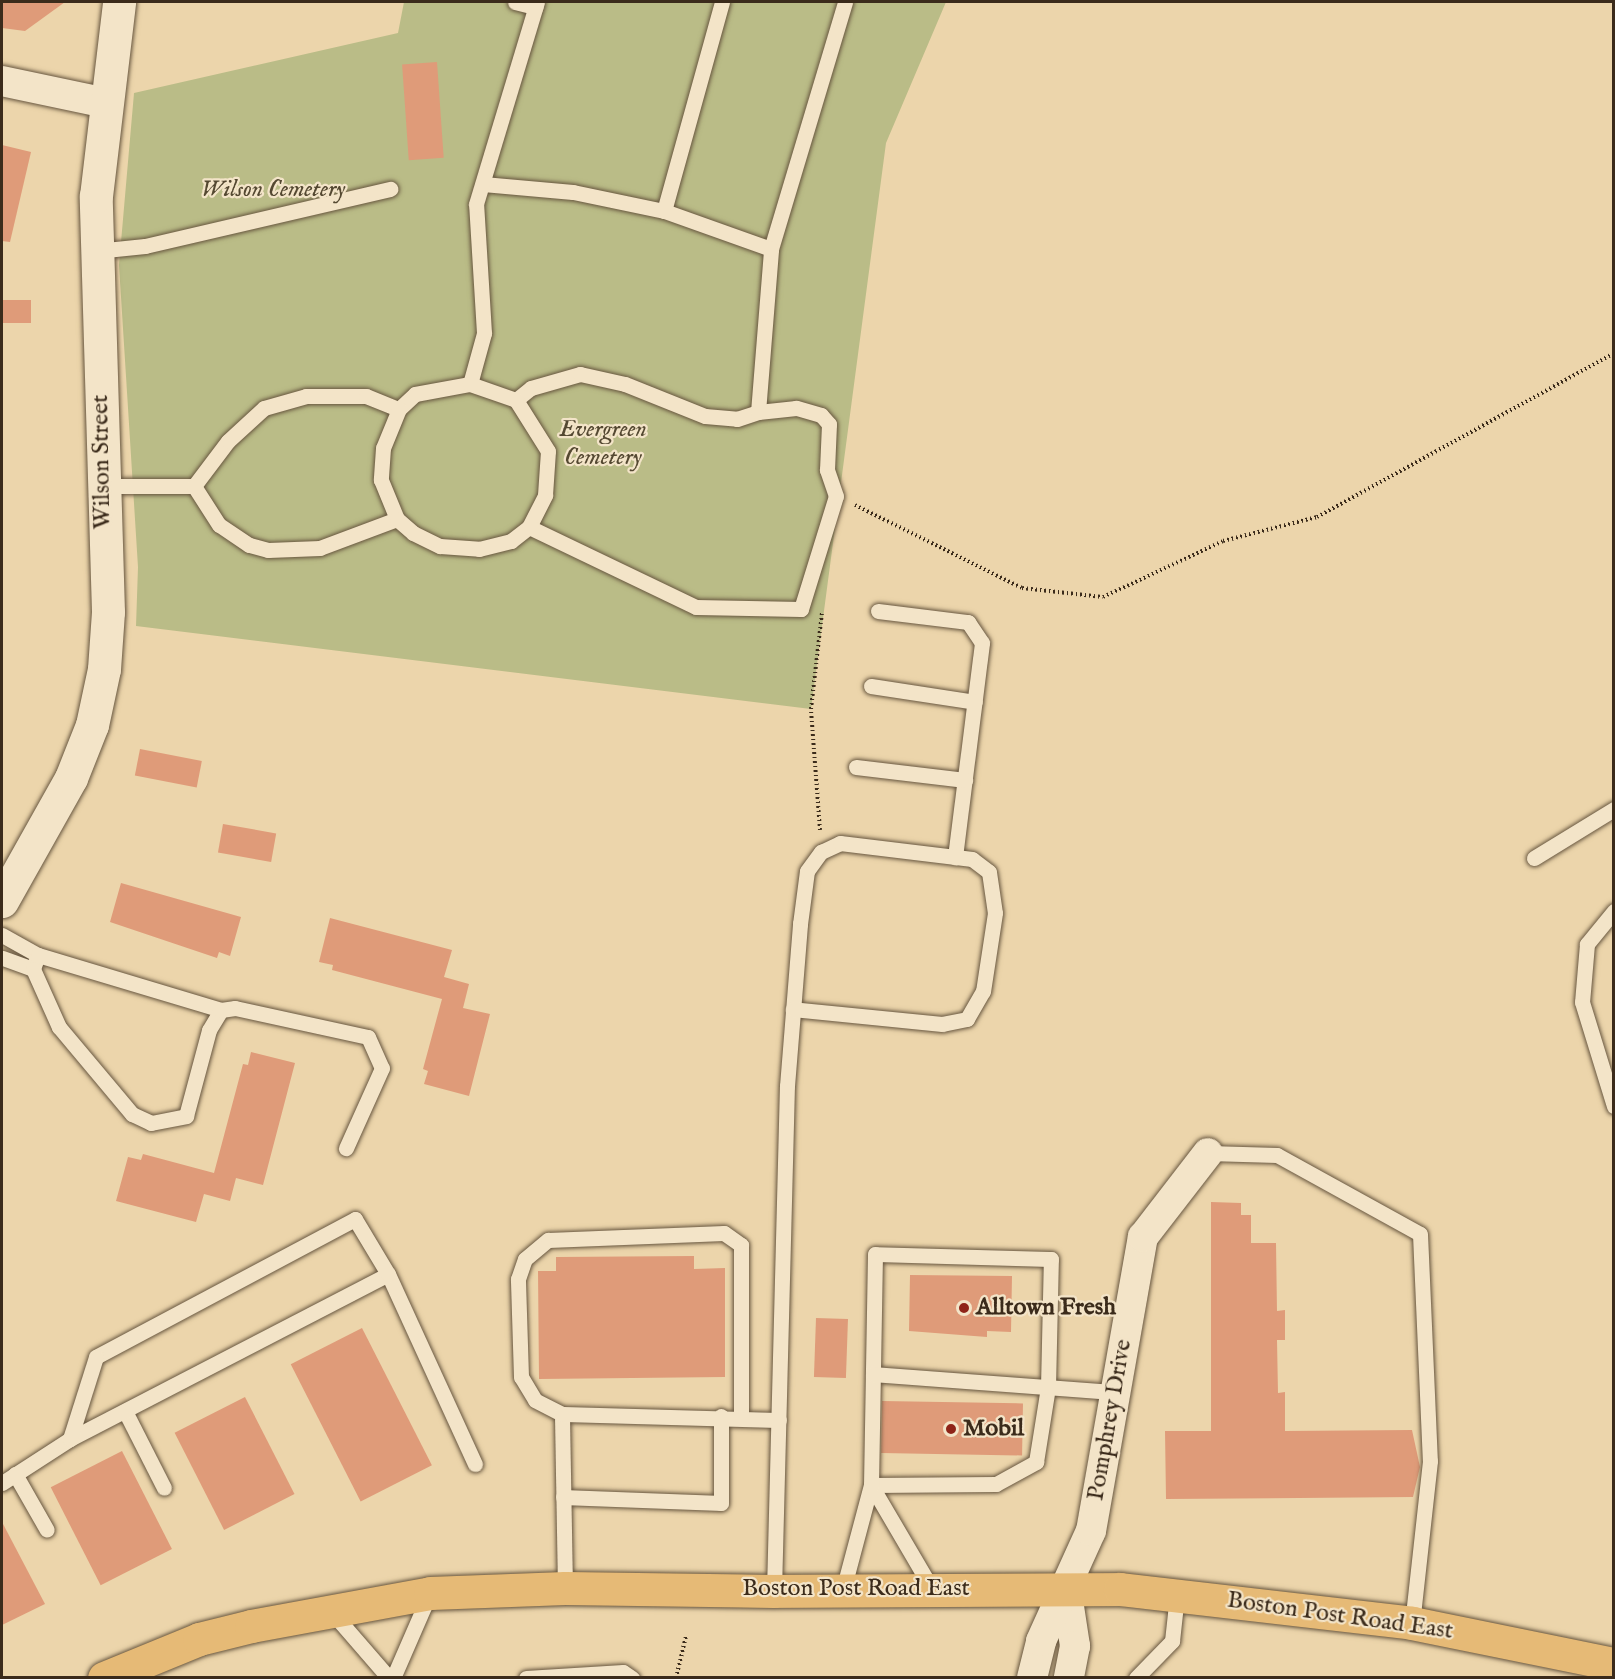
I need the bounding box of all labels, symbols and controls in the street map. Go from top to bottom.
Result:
park label: Wilson Cemetery [201,176,345,204]
street label: Wilson Street [86,394,118,530]
park label: Evergreen Cemetery [559,416,647,472]
place label: Alltown Fresh [976,1294,1116,1322]
marker: Alltown Fresh [957,1301,971,1315]
street label: Pomphrey Drive [1082,1337,1138,1503]
place label: Mobil [963,1415,1024,1443]
marker: Mobil [944,1422,958,1436]
street label: Boston Post Road East [742,1575,970,1603]
street label: Boston Post Road East [1225,1586,1455,1646]

